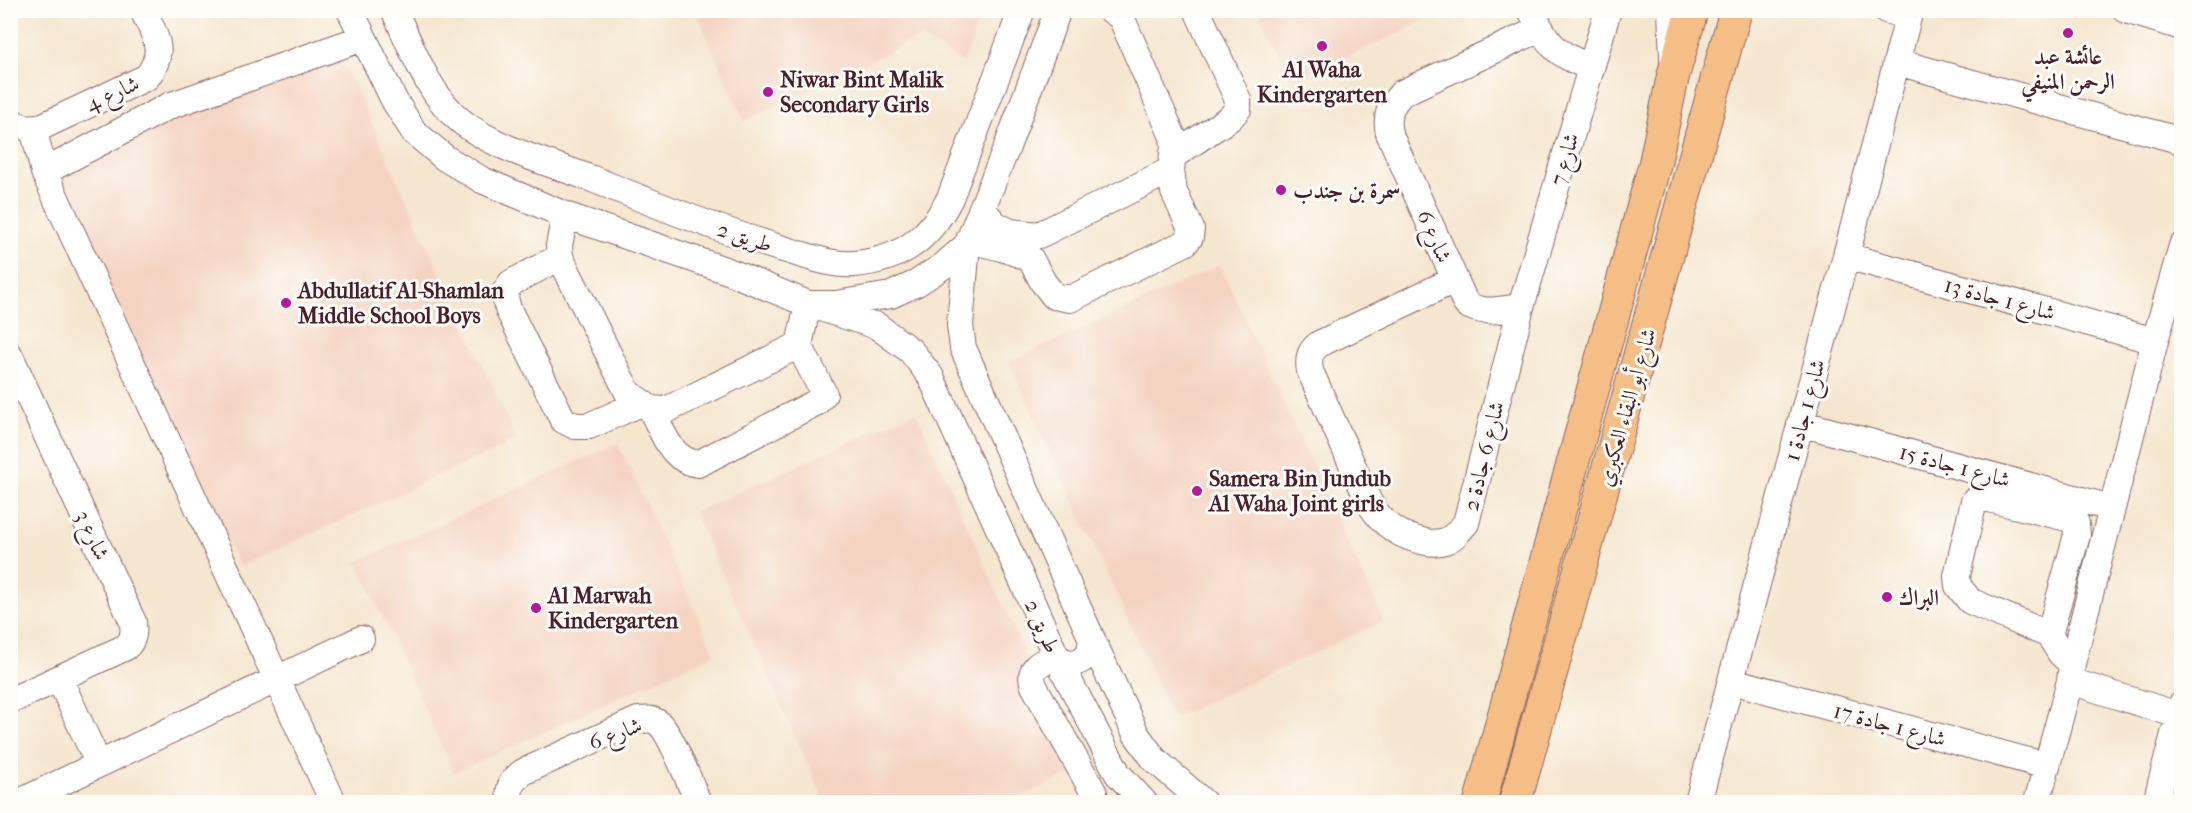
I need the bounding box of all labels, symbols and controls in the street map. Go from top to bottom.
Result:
marker: عائشة عبد الرحمن المنيفي [2061,26,2075,40]
marker: Al Waha Kindergarten [1315,39,1329,53]
place label: عائشة عبد الرحمن المنيفي [2020,44,2115,103]
place label: Al Waha Kindergarten [1257,57,1387,108]
place label: Niwar Bint Malik Secondary Girls [780,67,944,118]
street label: شارع 4 [82,70,145,122]
marker: Niwar Bint Malik Secondary Girls [761,85,775,99]
street label: شارع 7 [1545,130,1590,190]
place label: سمرة بن جندب [1293,178,1401,205]
marker: سمرة بن جندب [1274,183,1288,197]
street label: شارع 6 [1406,206,1457,269]
street label: طريق 2 [714,216,775,259]
street label: شارع 1 جادة 13 [1940,272,2058,331]
place label: Abdullatif Al-Shamlan Middle School Boys [296,278,504,329]
marker: Abdullatif Al-Shamlan Middle School Boys [279,296,293,310]
street label: شارع أبو البقاء العكبري [1589,324,1667,491]
street label: شارع 1 جادة 1 [1779,356,1836,465]
street label: شارع 6 جادة 2 [1458,399,1515,515]
street label: شارع 1 جادة 15 [1895,439,2013,498]
place label: Samera Bin Jundub Al Waha Joint girls [1207,466,1391,517]
marker: Samera Bin Jundub Al Waha Joint girls [1190,484,1204,498]
street label: شارع 3 [65,506,115,567]
place label: Al Marwah Kindergarten [546,583,678,634]
place label: البراك [1899,585,1939,611]
marker: البراك [1880,590,1894,604]
street label: طريق 2 [1018,595,1065,658]
marker: Al Marwah Kindergarten [529,601,543,615]
street label: شارع 1 جادة 17 [1830,698,1949,757]
street label: شارع 6 [585,712,647,761]

